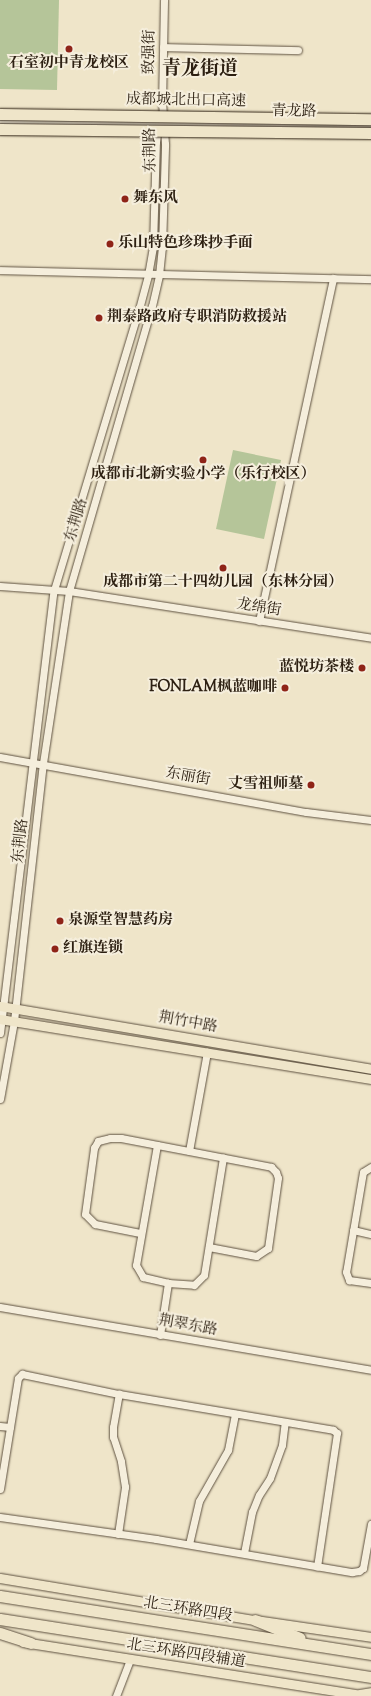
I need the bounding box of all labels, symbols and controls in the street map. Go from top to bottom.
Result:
street label: 致强街 [141,29,159,75]
marker: 石室初中青龙校区 [64,44,74,54]
place label: 石室初中青龙校区 [9,55,129,73]
district label: 青龙街道 [162,59,238,81]
street label: 成都城北出口高速 [126,91,246,111]
street label: 青龙路 [271,103,317,121]
street label: 东荆路 [142,127,160,173]
place label: 舞东风 [133,190,178,208]
marker: 舞东风 [120,194,130,204]
place label: 乐山特色珍珠抄手面 [118,235,253,253]
marker: 乐山特色珍珠抄手面 [105,239,115,249]
place label: 荆泰路政府专职消防救援站 [107,309,287,327]
marker: 荆泰路政府专职消防救援站 [94,313,104,323]
marker: 成都市北新实验小学（乐行校区） [198,455,208,465]
place label: 成都市北新实验小学（乐行校区） [91,466,315,484]
street label: 东荆路 [62,496,92,544]
marker: 成都市第二十四幼儿园（东林分园） [218,563,228,573]
place label: 成都市第二十四幼儿园（东林分园） [103,574,343,592]
street label: 龙绵街 [235,596,283,620]
place label: 蓝悦坊茶楼 [279,659,354,677]
marker: 蓝悦坊茶楼 [357,663,367,673]
place label: FONLAM枫蓝咖啡 [149,679,277,697]
marker: FONLAM枫蓝咖啡 [280,683,290,693]
street label: 东丽街 [164,764,212,790]
place label: 丈雪祖师墓 [228,776,303,794]
marker: 丈雪祖师墓 [306,780,316,790]
street label: 东荆路 [10,818,32,864]
place label: 泉源堂智慧药房 [68,912,173,930]
marker: 泉源堂智慧药房 [55,916,65,926]
place label: 红旗连锁 [63,940,123,958]
marker: 红旗连锁 [50,944,60,954]
street label: 荆竹中路 [157,1009,219,1037]
street label: 荆翠东路 [157,1312,219,1340]
street label: 北三环路四段 [142,1594,234,1626]
street label: 北三环路四段辅道 [125,1636,247,1672]

